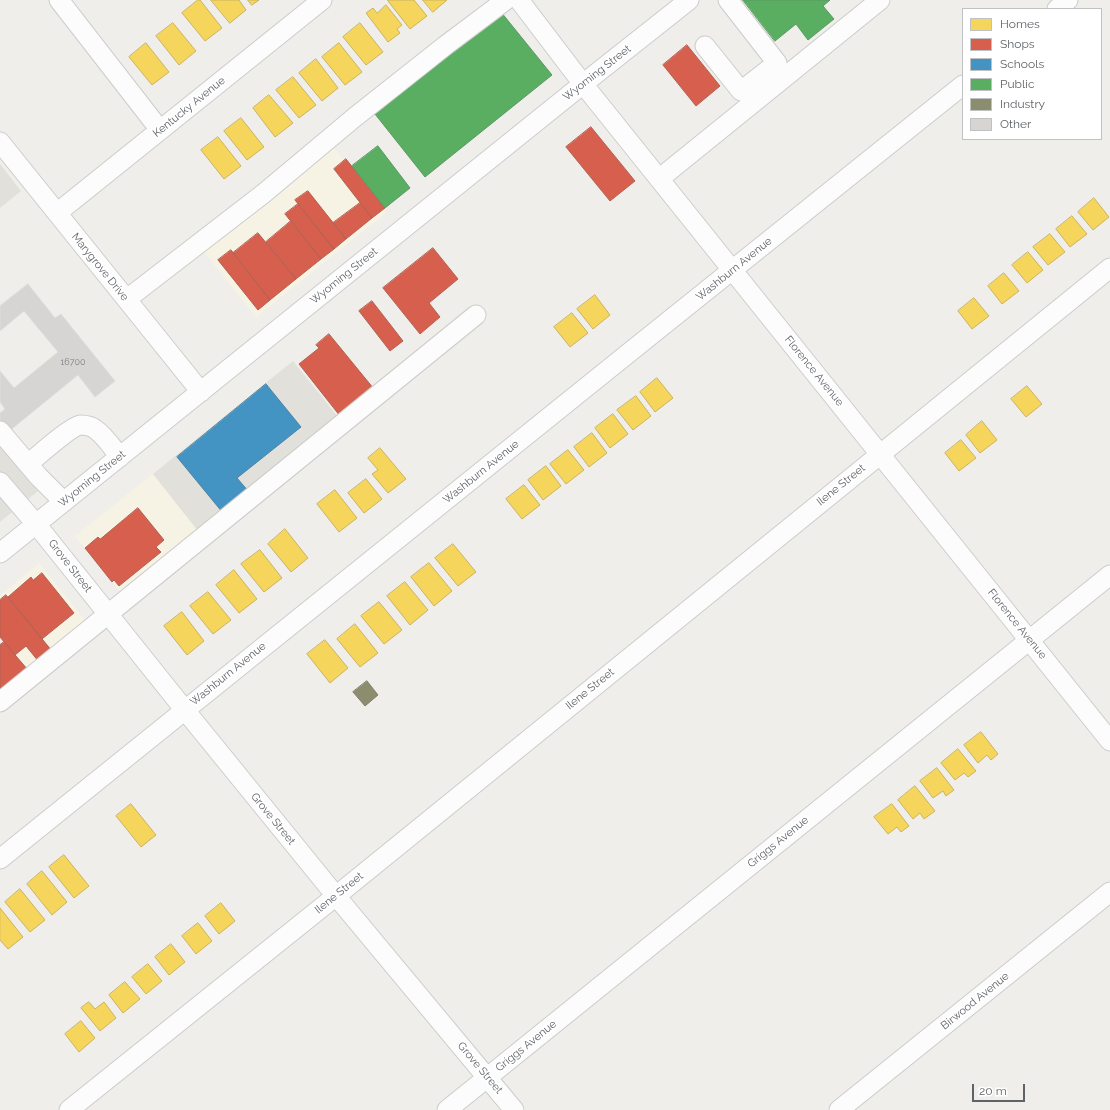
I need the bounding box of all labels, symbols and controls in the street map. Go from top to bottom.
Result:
legend [962,8,1102,140]
text: Homes [1000,17,1040,31]
text: Shops [1000,37,1035,51]
street label: Wyoming Street [560,42,634,104]
text: Schools [1000,57,1044,71]
street label: Kentucky Avenue [150,74,228,140]
text: Public [1000,77,1034,91]
text: Industry [1000,97,1045,111]
text: Other [1000,117,1031,131]
street label: Marygrove Drive [69,231,131,303]
street label: Washburn Avenue [693,234,775,304]
street label: Wyoming Street [308,245,380,307]
street label: Florence Avenue [782,333,846,409]
house number: 16700 [60,357,86,367]
street label: Washburn Avenue [440,437,522,507]
street label: Wyoming Street [56,448,128,510]
street label: Ilene Street [814,462,868,508]
street label: Grove Street [45,537,95,595]
street label: Florence Avenue [985,586,1049,662]
street label: Washburn Avenue [187,639,269,709]
street label: Ilene Street [563,666,617,712]
street label: Grove Street [248,790,298,848]
street label: Griggs Avenue [745,813,811,871]
street label: Ilene Street [312,870,366,916]
street label: Birwood Avenue [938,970,1012,1032]
street label: Griggs Avenue [493,1017,559,1075]
street label: Grove Street [455,1040,505,1096]
scale bar [974,1076,1027,1102]
text: 20 m [979,1084,1007,1098]

